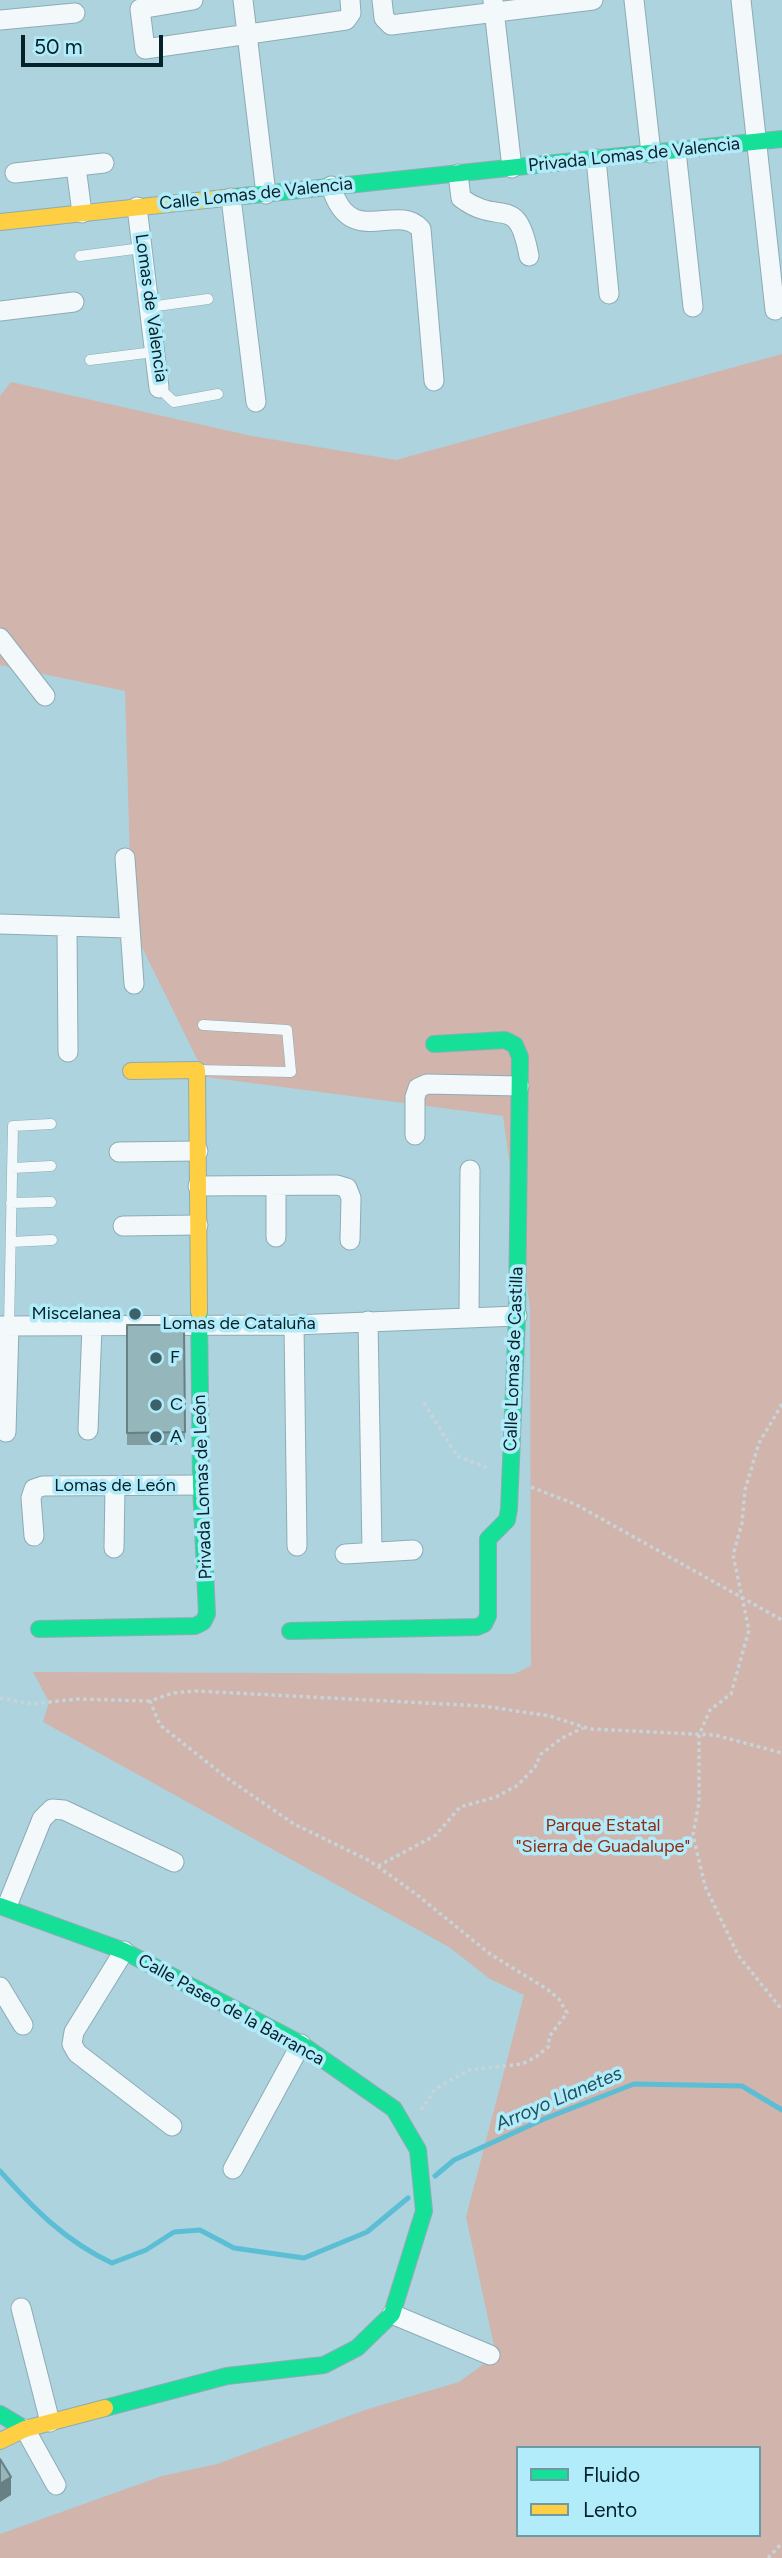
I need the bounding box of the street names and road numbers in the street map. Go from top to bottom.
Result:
street label: Privada Lomas de Valencia [527,133,741,177]
street label: Calle Lomas de Valencia [158,173,354,215]
street label: Lomas de Valencia [130,232,172,384]
street label: Calle Lomas de Castilla [500,1266,528,1452]
street label: Lomas de Cataluña [162,1313,316,1335]
street label: Privada Lomas de León [189,1394,217,1580]
street label: Lomas de León [54,1475,176,1497]
street label: Calle Paseo de la Barranca [134,1950,328,2070]

